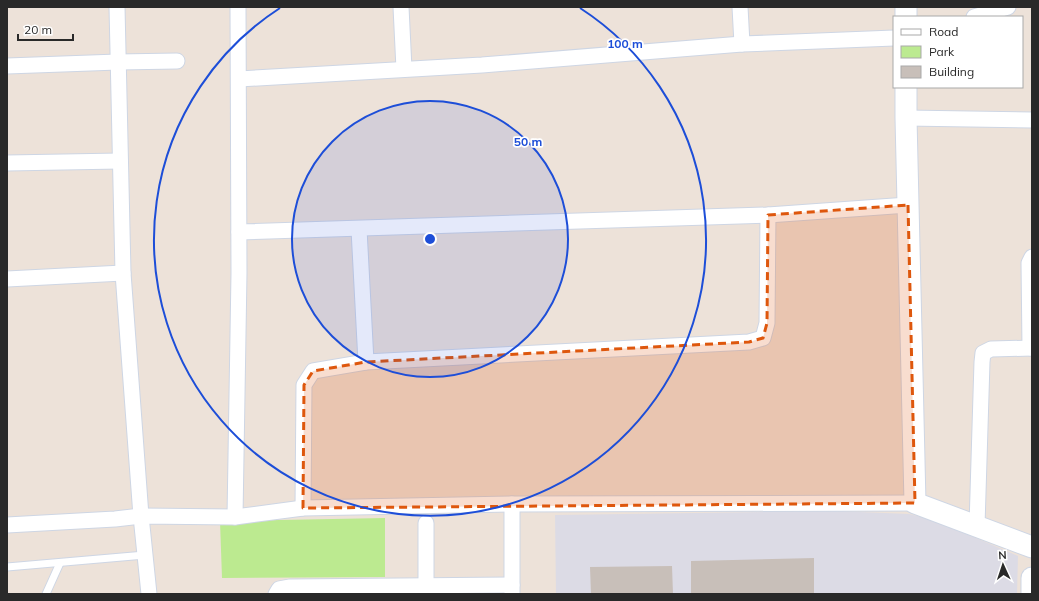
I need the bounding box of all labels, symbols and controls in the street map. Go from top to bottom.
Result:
scale bar [18,16,73,42]
legend [893,16,1023,88]
text: 20 m [24,22,52,37]
text: Road [929,24,958,39]
text: 100 m [607,36,643,51]
text: Park [929,44,955,59]
text: Building [929,64,974,79]
text: 50 m [514,134,542,149]
centre of rings [423,232,437,246]
north arrow [983,545,1023,585]
text: N [998,548,1007,562]

